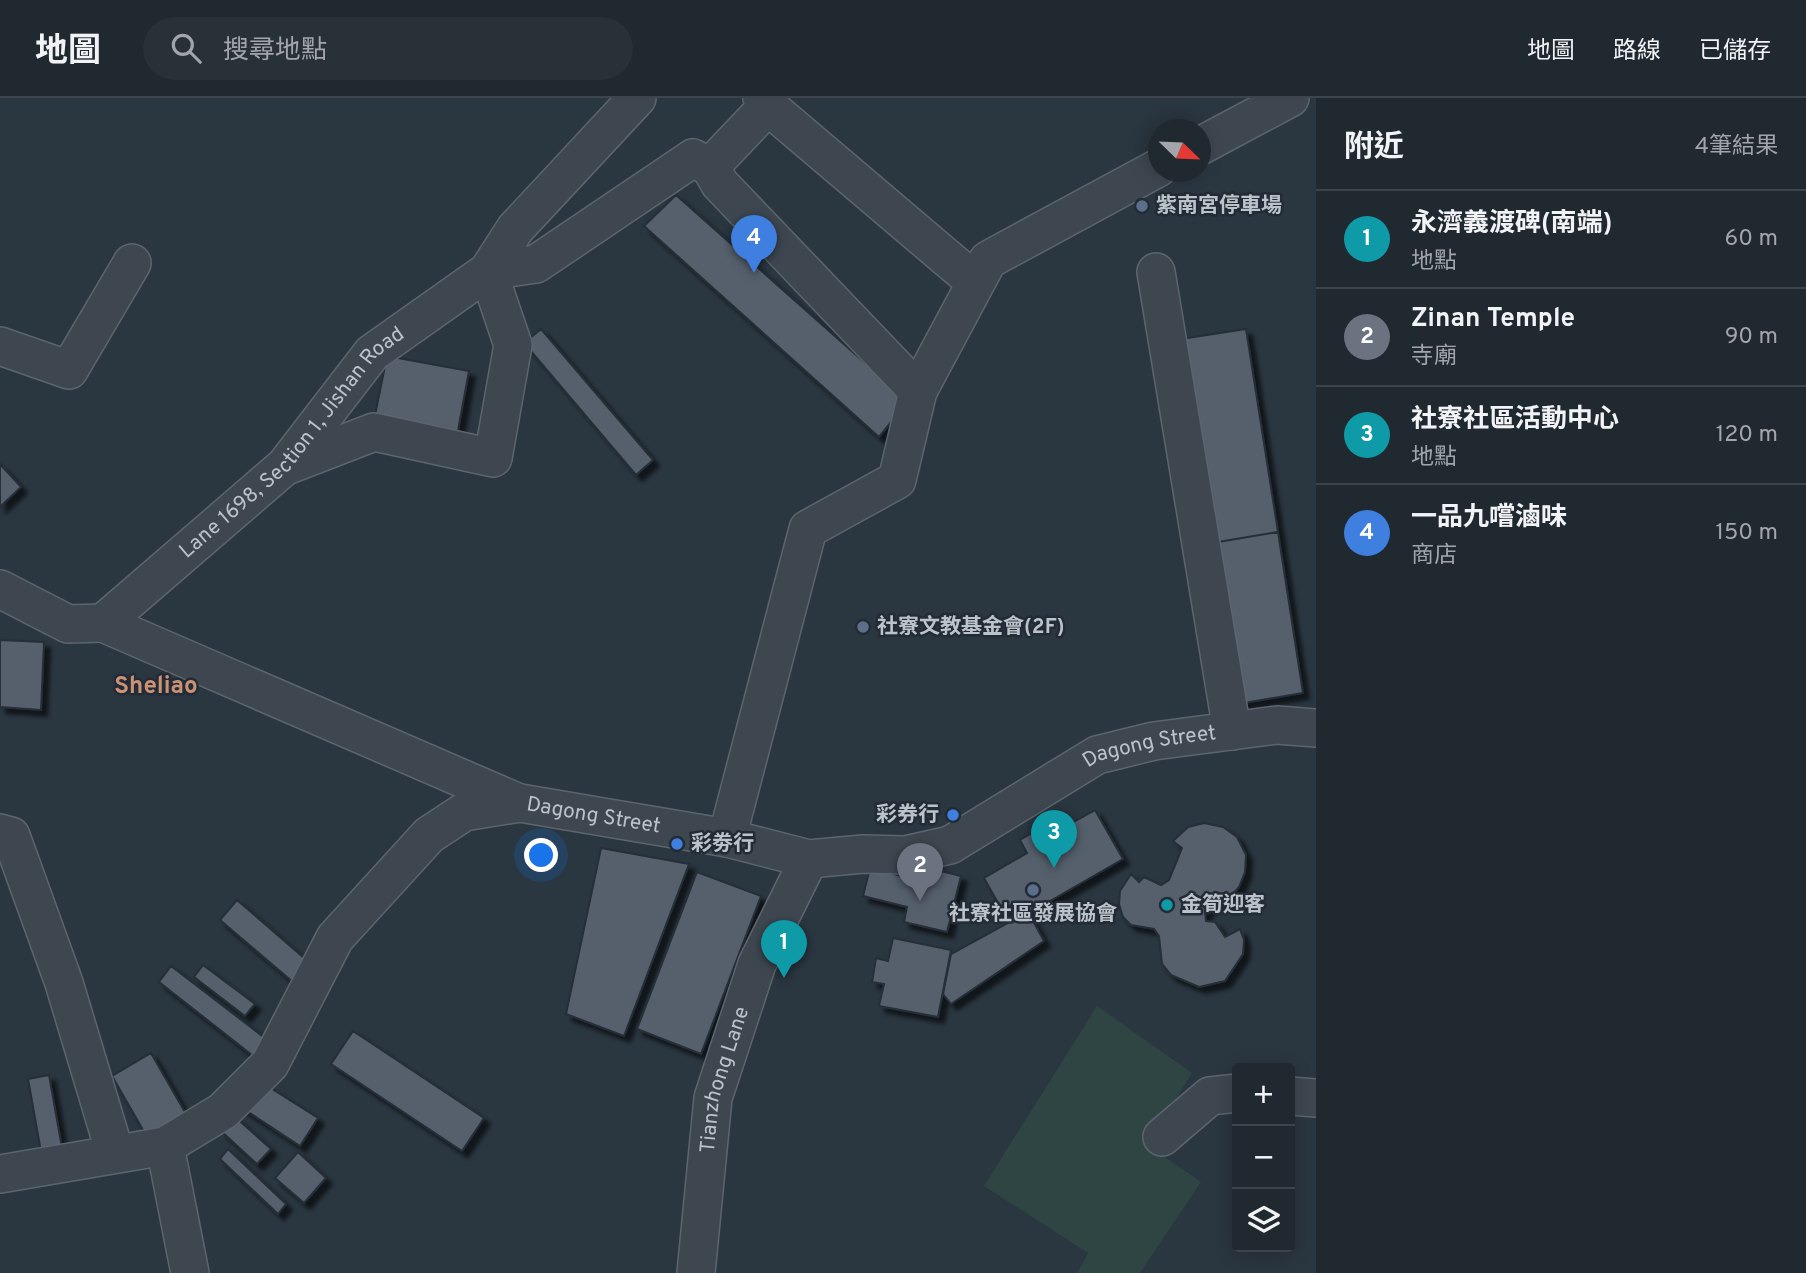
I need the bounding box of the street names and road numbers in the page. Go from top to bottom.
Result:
street label: Lane 1698, Section 1, Jishan Road [174,321,410,564]
street label: Dagong Street [1078,720,1218,774]
street label: Dagong Street [525,791,663,840]
street label: Tianzhong Lane [694,1003,756,1154]

